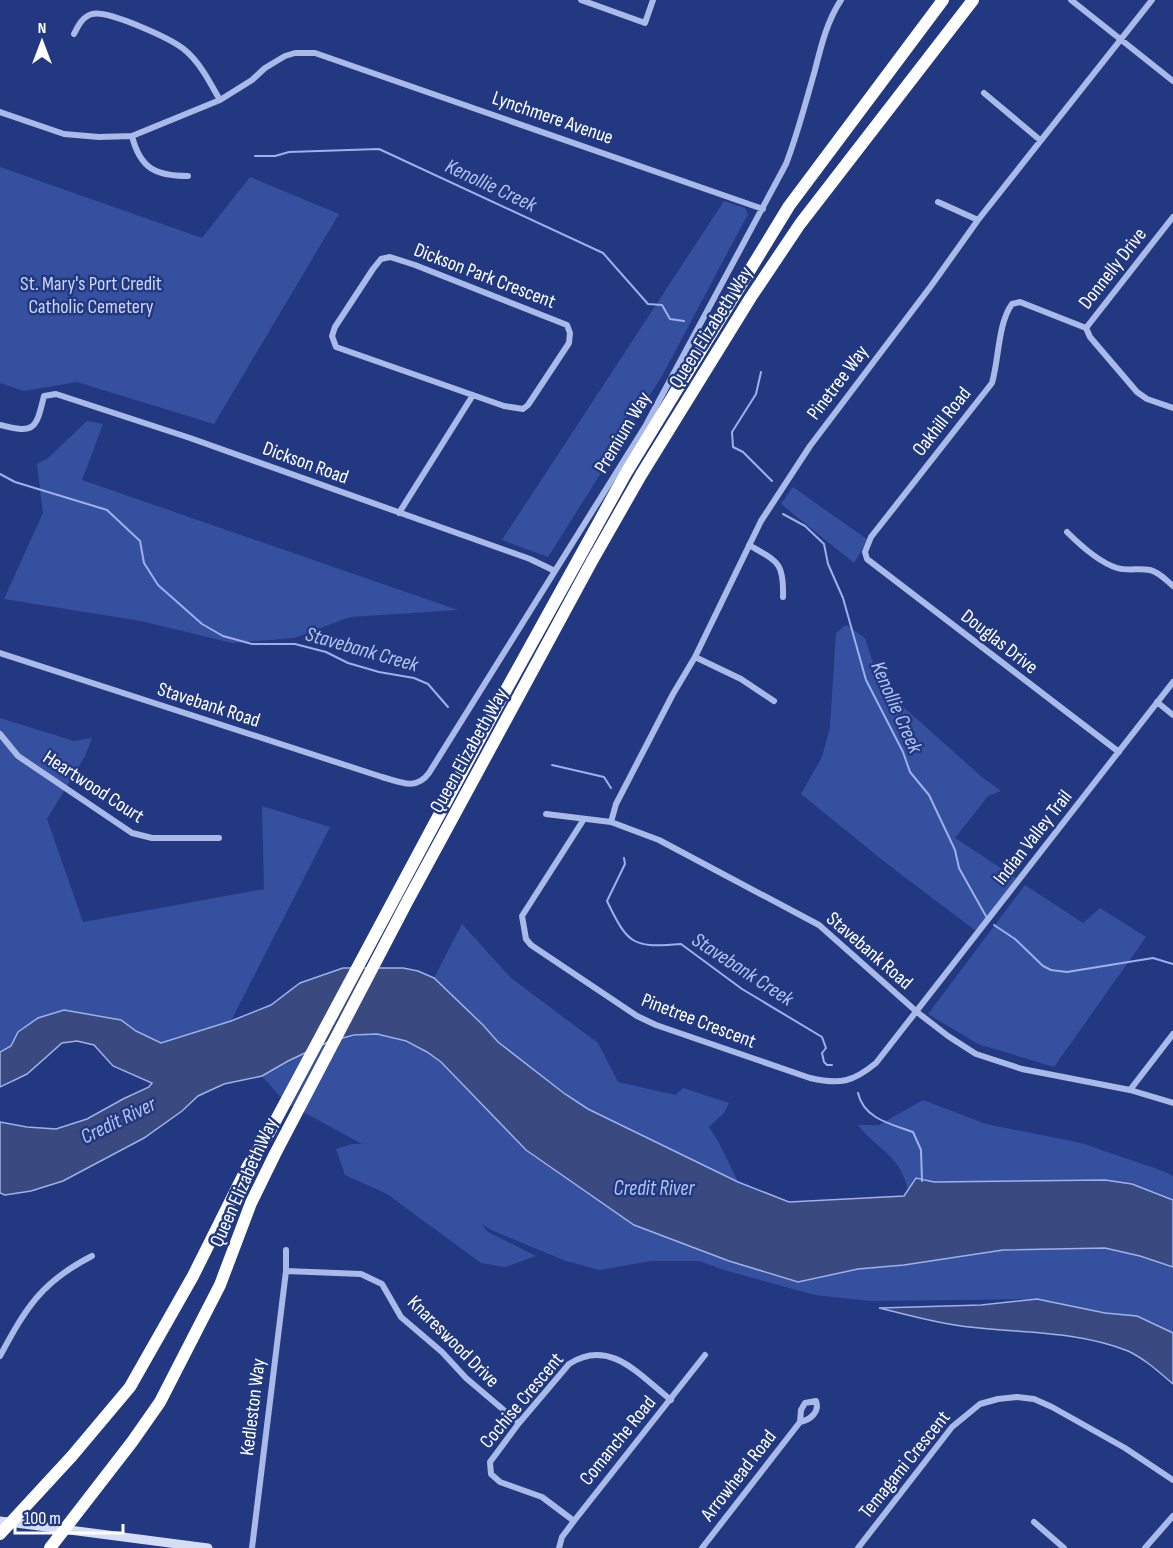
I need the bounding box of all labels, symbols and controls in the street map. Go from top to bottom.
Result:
north arrow [12,12,72,72]
text: N [38,19,46,38]
street label: Lynchmere Avenue [489,86,616,150]
water label: Kenollie Creek [441,154,541,218]
street label: Donnelly Drive [1074,223,1152,314]
street label: Dickson Park Crescent [411,238,559,314]
street label: Queen Elizabeth Way [664,262,758,393]
park label: St. Mary's Port Credit Catholic Cemetery [20,272,162,319]
street label: Pinetree Way [802,340,874,425]
street label: Oakhill Road [907,382,976,461]
street label: Premium Way [589,387,657,478]
street label: Dickson Road [260,436,352,490]
street label: Douglas Drive [956,604,1043,679]
water label: Stavebank Creek [303,621,422,678]
water label: Kenollie Creek [865,658,928,758]
street label: Stavebank Road [154,677,263,733]
street label: Queen Elizabeth Way [425,684,513,817]
street label: Heartwood Court [38,745,148,828]
street label: Indian Valley Trail [988,785,1077,890]
street label: Stavebank Road [821,907,917,995]
water label: Stavebank Creek [687,927,799,1012]
street label: Pinetree Crescent [638,988,759,1054]
water label: Credit River [76,1091,161,1149]
street label: Queen Elizabeth Way [205,1114,283,1251]
water label: Credit River [614,1176,696,1201]
street label: Knareswood Drive [402,1291,504,1393]
street label: Cochise Crescent [475,1348,569,1453]
street label: Kedleston Way [235,1357,271,1457]
street label: Comanche Road [574,1391,661,1490]
street label: Temagami Crescent [854,1406,956,1523]
street label: Arrowhead Road [695,1425,782,1527]
scale bar [15,1497,123,1535]
text: 100 m [24,1508,61,1529]

